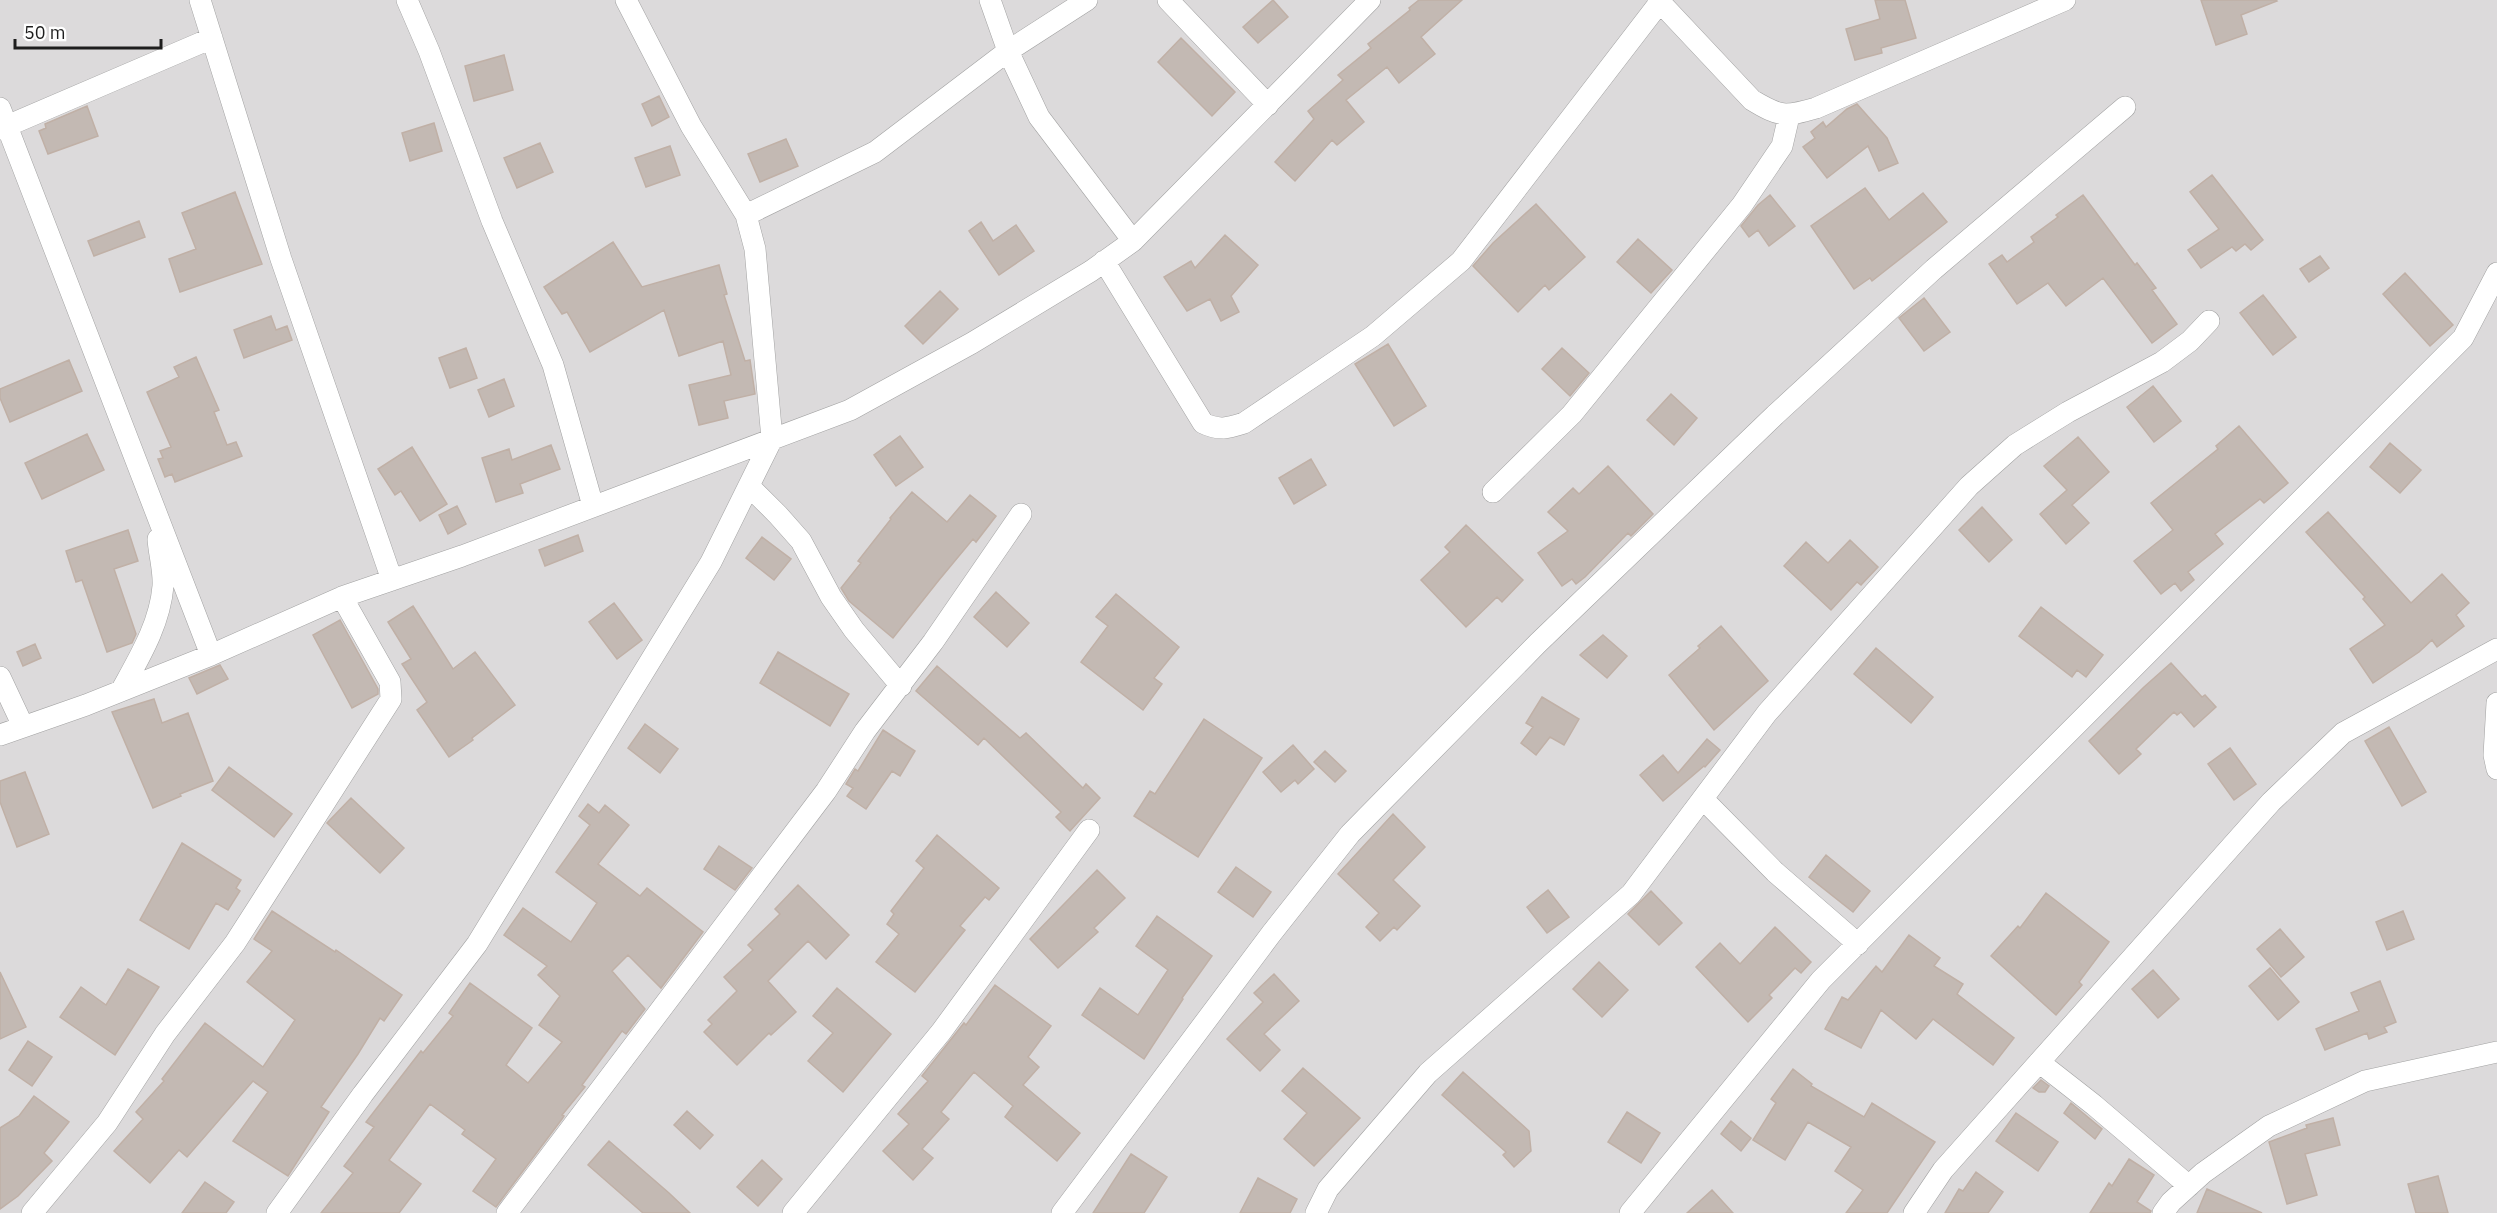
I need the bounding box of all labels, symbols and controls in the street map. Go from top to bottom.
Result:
scale bar [15,12,160,50]
text: 50 m [24,21,66,44]

